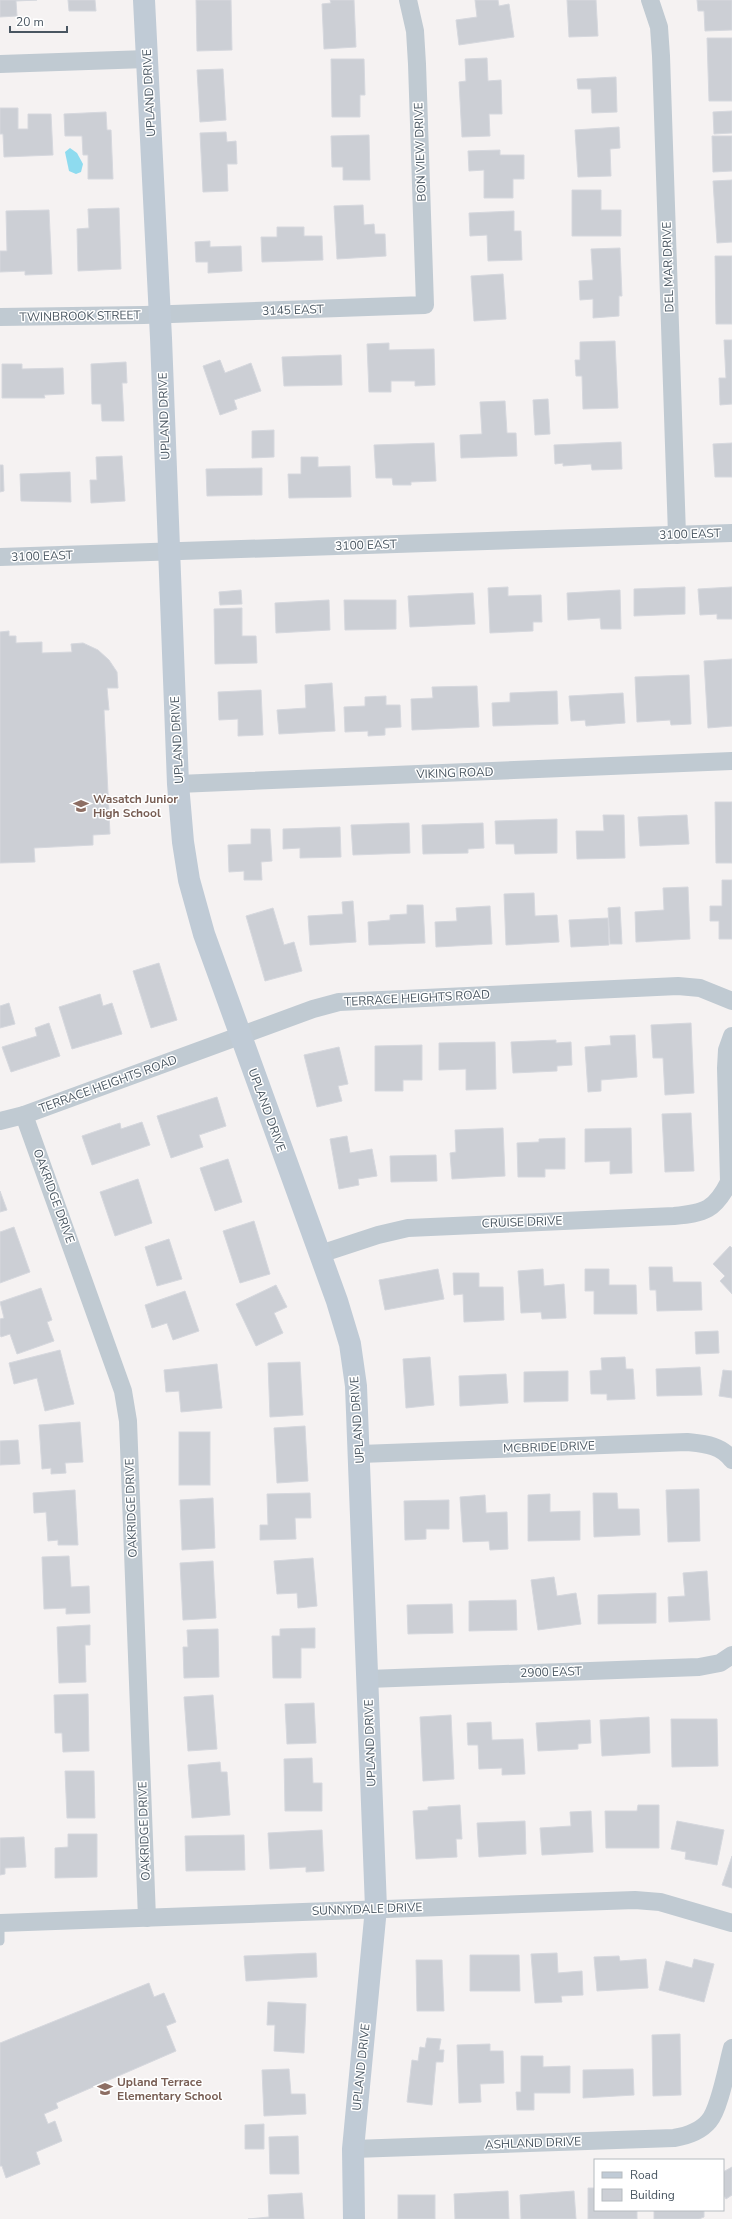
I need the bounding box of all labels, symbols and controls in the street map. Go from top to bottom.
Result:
scale bar [10,8,67,34]
text: 20 m [16,14,44,30]
street label: UPLAND DRIVE [139,49,159,137]
street label: BON VIEW DRIVE [410,102,430,202]
street label: DEL MAR DRIVE [658,221,678,313]
street label: 3145 EAST [262,301,325,319]
street label: TWINBROOK STREET [19,307,141,325]
street label: UPLAND DRIVE [154,372,174,460]
street label: 3100 EAST [659,525,722,543]
street label: 3100 EAST [335,536,398,554]
street label: 3100 EAST [11,547,74,565]
street label: UPLAND DRIVE [167,696,187,784]
street label: VIKING ROAD [415,764,494,782]
place label: Wasatch Junior High School [93,791,178,821]
school or university icon: Wasatch Junior High School [72,797,90,815]
street label: TERRACE HEIGHTS ROAD [344,986,490,1010]
street label: TERRACE HEIGHTS ROAD [37,1051,179,1116]
street label: UPLAND DRIVE [245,1066,289,1154]
street label: OAKRIDGE DRIVE [29,1147,79,1245]
street label: CRUISE DRIVE [481,1213,563,1231]
street label: UPLAND DRIVE [346,1376,368,1464]
street label: MCBRIDE DRIVE [503,1437,595,1457]
street label: OAKRIDGE DRIVE [121,1458,141,1558]
street label: 2900 EAST [520,1663,583,1681]
street label: UPLAND DRIVE [360,1699,380,1787]
street label: OAKRIDGE DRIVE [134,1781,154,1881]
street label: SUNNYDALE DRIVE [311,1899,423,1919]
street label: UPLAND DRIVE [348,2023,374,2111]
place label: Upland Terrace Elementary School [117,2074,222,2104]
school or university icon: Upland Terrace Elementary School [96,2080,114,2098]
street label: ASHLAND DRIVE [485,2133,581,2153]
legend [594,2159,724,2211]
text: Road [630,2167,658,2183]
text: Building [630,2187,675,2203]

